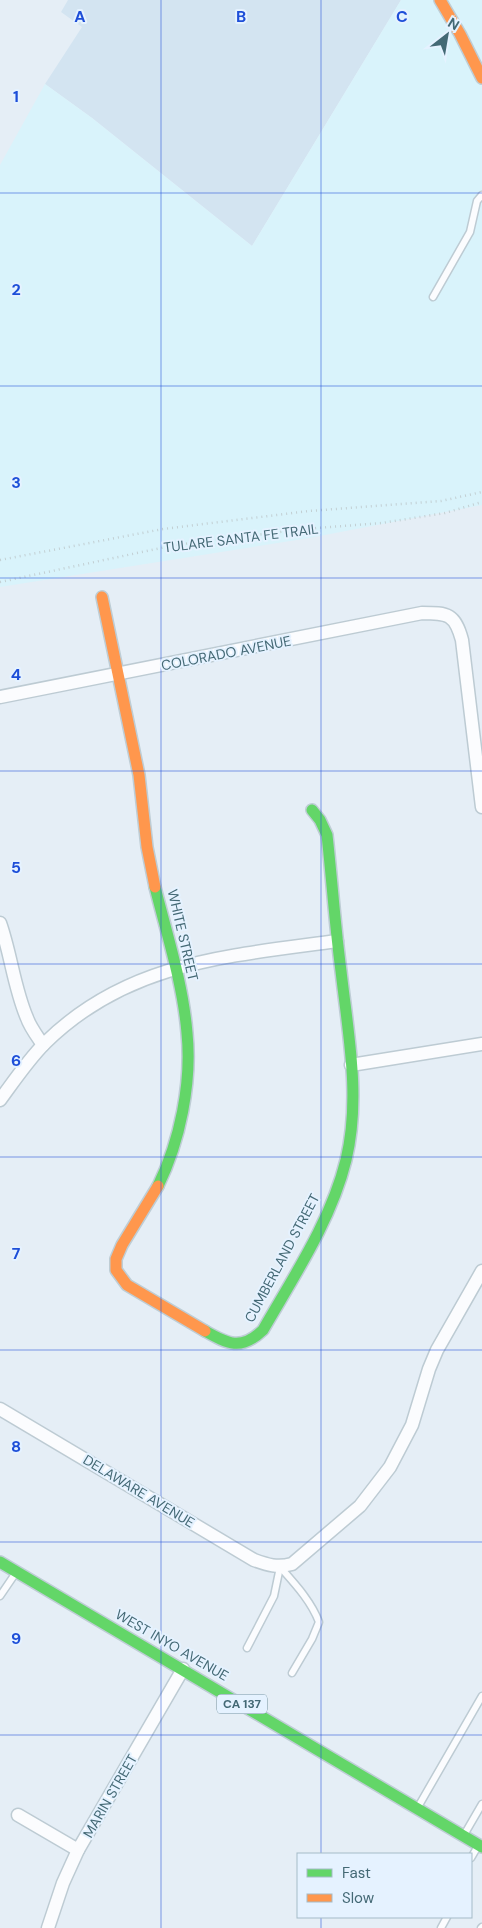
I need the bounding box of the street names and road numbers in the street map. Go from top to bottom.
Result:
street label: TULARE SANTA FE TRAIL [163,520,319,556]
street label: COLORADO AVENUE [160,632,293,674]
street label: WHITE STREET [164,887,202,983]
street label: CUMBERLAND STREET [240,1190,324,1325]
street label: DELAWARE AVENUE [80,1451,198,1531]
street label: WEST INYO AVENUE [112,1605,232,1685]
road number: CA 137 [217,1695,267,1714]
street label: MARIN STREET [79,1751,141,1841]

